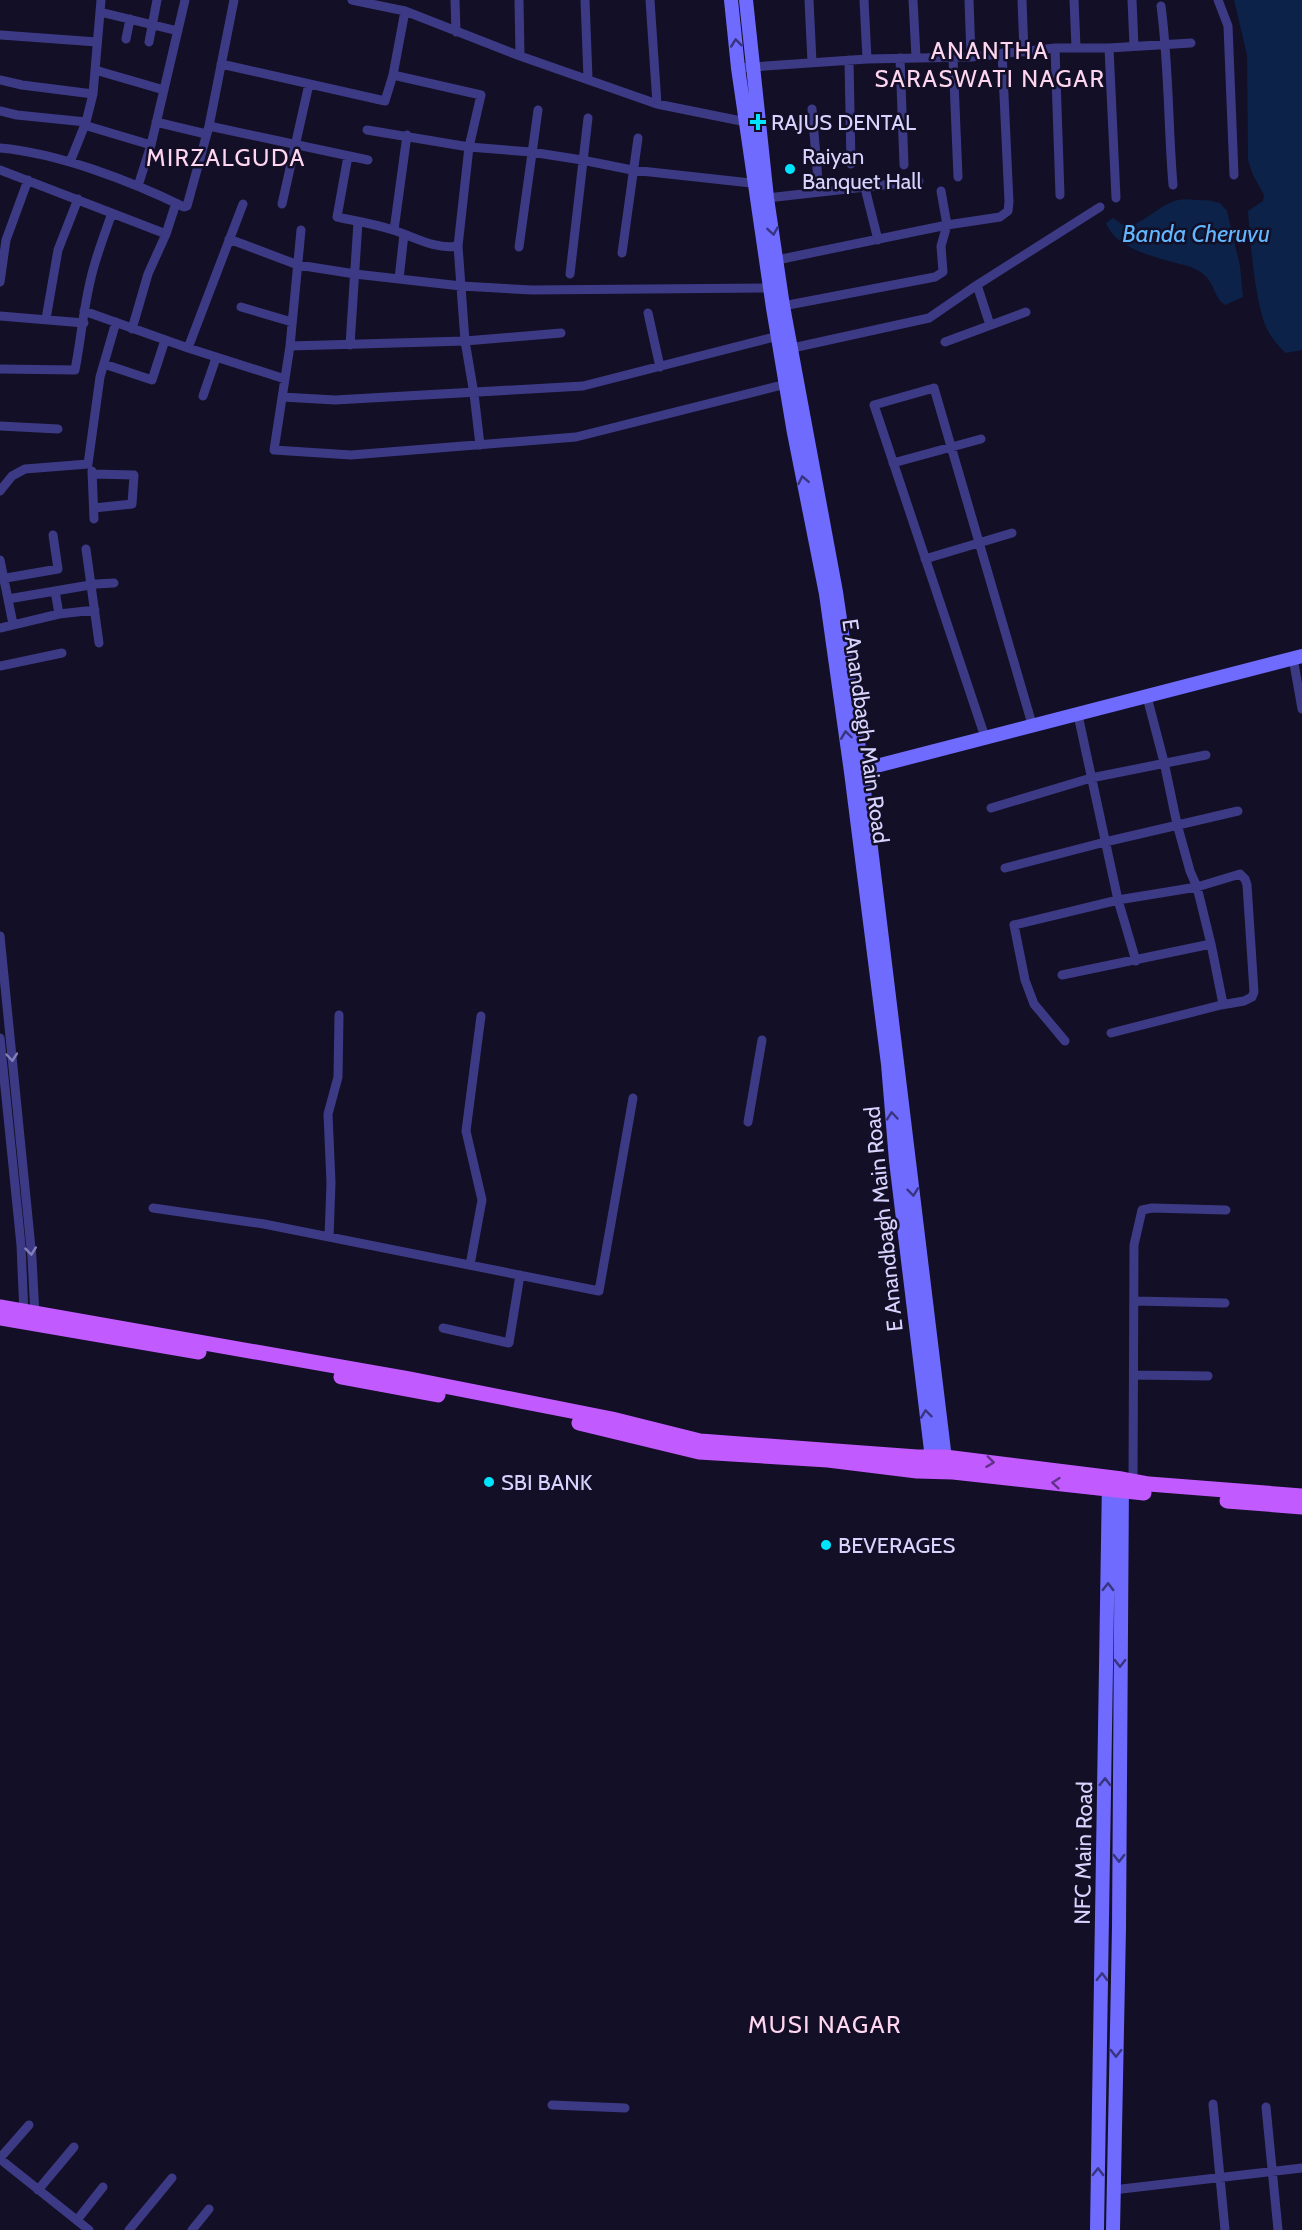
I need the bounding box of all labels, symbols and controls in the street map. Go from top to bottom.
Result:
district label: ANANTHA SARASWATI NAGAR [875,36,1106,93]
one-way arrow [730,39,742,48]
place label: RAJUS DENTAL [771,109,916,136]
marker: RAJUS DENTAL [749,113,767,131]
district label: MIRZALGUDA [146,143,306,172]
place label: Raiyan Banquet Hall [802,143,922,195]
marker: Raiyan Banquet Hall [783,162,797,176]
water label: Banda Cheruvu [1122,219,1270,248]
one-way arrow [766,226,778,236]
one-way arrow [797,476,810,486]
street label: E Anandbagh Main Road [836,617,895,845]
one-way arrow [840,730,852,739]
one-way arrow [5,1053,18,1062]
street label: E Anandbagh Main Road [858,1105,909,1333]
one-way arrow [886,1111,899,1121]
one-way arrow [907,1188,919,1197]
one-way arrow [25,1247,37,1256]
one-way arrow [921,1409,933,1419]
one-way arrow [985,1455,994,1468]
place label: SBI BANK [501,1469,593,1496]
marker: SBI BANK [482,1475,496,1489]
one-way arrow [1051,1477,1060,1490]
place label: BEVERAGES [838,1532,955,1559]
marker: BEVERAGES [819,1538,833,1552]
one-way arrow [1101,1582,1114,1591]
one-way arrow [1114,1659,1126,1668]
one-way arrow [1099,1777,1111,1786]
street label: NFC Main Road [1069,1781,1098,1925]
one-way arrow [1113,1854,1125,1863]
one-way arrow [1095,1972,1108,1981]
district label: MUSI NAGAR [748,2010,902,2039]
one-way arrow [1109,2049,1122,2058]
one-way arrow [1092,2167,1104,2176]

